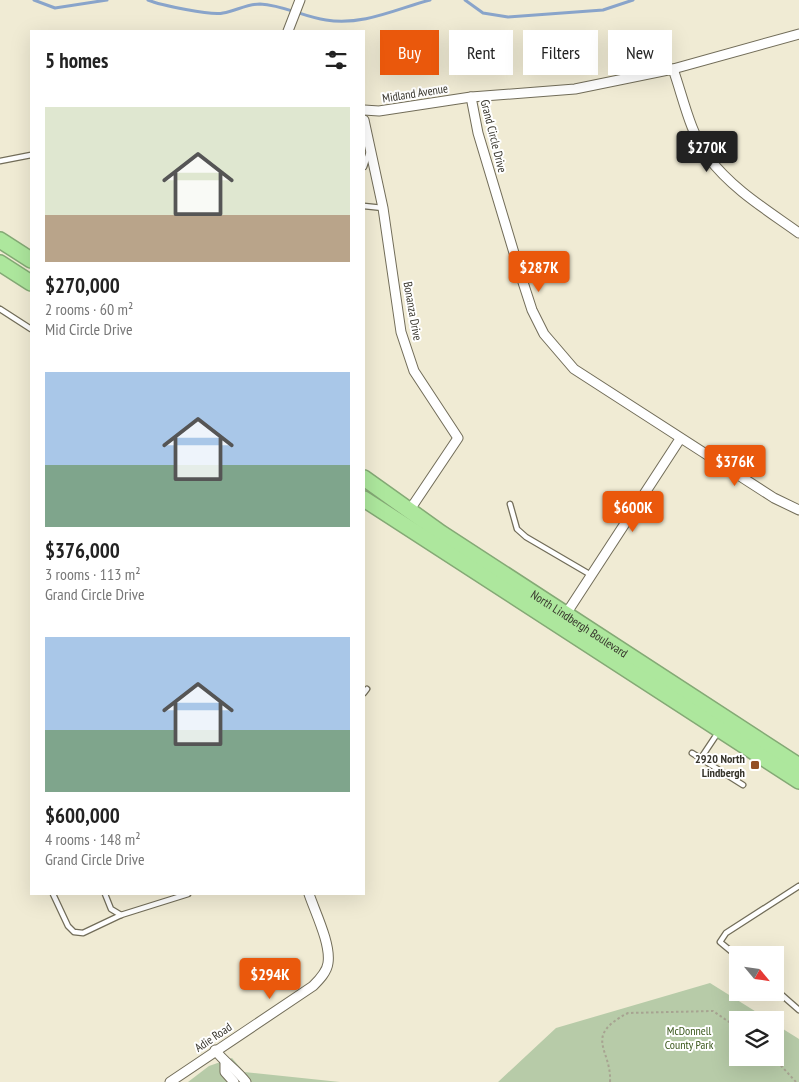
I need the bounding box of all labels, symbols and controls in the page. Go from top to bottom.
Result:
chip: Buy [380,30,439,75]
chip: Rent [449,30,513,75]
chip: Filters [523,30,598,75]
chip: New [608,30,672,75]
icon: filters [322,46,350,74]
text: 5 homes [45,47,108,74]
street label: Midland Avenue [381,80,449,106]
street label: Grand Circle Drive [478,98,510,174]
pin: $270K [672,130,742,173]
text: $270K [688,137,726,157]
icon: home [153,139,243,229]
pin: $287K [504,250,574,293]
text: $287K [520,257,558,277]
text: $270,000 [45,272,120,299]
street label: Bonanza Drive [400,280,426,342]
text: 2 rooms · 60 m² [45,299,133,319]
text: Mid Circle Drive [45,319,133,339]
icon: home [153,404,243,494]
pin: $376K [700,444,770,487]
text: $376K [716,451,754,471]
pin: $600K [598,490,668,533]
text: $600K [614,497,652,517]
text: $376,000 [45,537,120,564]
text: 3 rooms · 113 m² [45,564,141,584]
text: Grand Circle Drive [45,584,145,604]
street label: North Lindbergh Boulevard [528,586,631,660]
icon: home [153,669,243,759]
place label: 2920 North Lindbergh [695,751,745,780]
marker: 2920 North Lindbergh [749,759,761,771]
text: $600,000 [45,802,120,829]
text: 4 rooms · 148 m² [45,829,141,849]
text: Grand Circle Drive [45,849,145,869]
north arrow [729,946,784,1001]
map controls [729,946,784,1066]
pin: $294K [235,958,305,1000]
text: $294K [251,964,289,984]
button: layers [729,1011,784,1066]
street label: Adie Road [192,1019,234,1055]
park label: McDonnell County Park [665,1023,714,1052]

